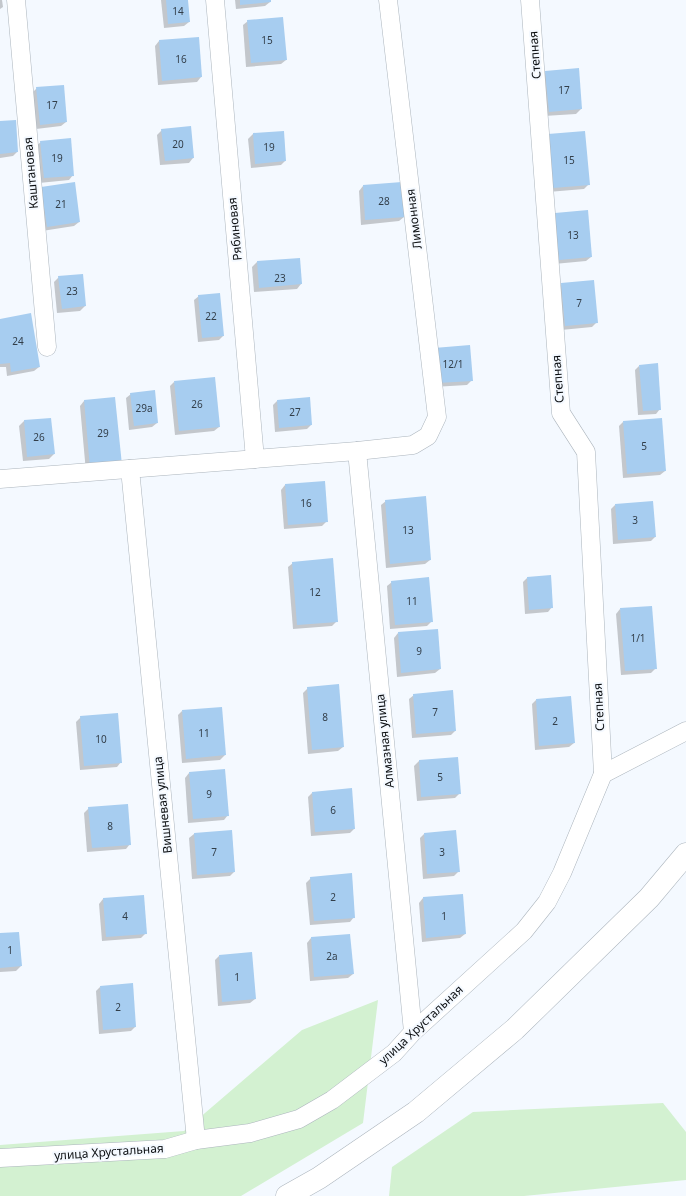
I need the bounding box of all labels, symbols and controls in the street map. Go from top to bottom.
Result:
house number: 14 [172,4,184,18]
street label: Степная [524,31,545,80]
house number: 15 [261,33,273,47]
house number: 16 [175,52,187,66]
house number: 17 [558,83,570,97]
house number: 17 [46,98,58,112]
street label: Каштановая [19,136,42,210]
house number: 20 [172,137,184,151]
house number: 19 [263,140,275,154]
house number: 19 [51,151,63,165]
house number: 15 [563,153,575,167]
street label: Лимонная [401,188,426,250]
house number: 28 [378,194,390,208]
house number: 21 [55,197,67,211]
street label: Рябиновая [223,197,246,261]
house number: 13 [567,228,579,242]
house number: 23 [274,271,286,285]
house number: 23 [66,284,78,298]
house number: 7 [576,296,582,310]
house number: 22 [205,309,217,323]
house number: 24 [12,334,24,348]
street label: Степная [547,355,568,404]
house number: 12/1 [443,357,463,371]
house number: 26 [191,397,203,411]
house number: 29а [136,401,153,415]
house number: 27 [289,405,301,419]
house number: 29 [97,426,109,440]
house number: 26 [33,430,45,444]
house number: 5 [641,439,647,453]
house number: 16 [300,496,312,510]
house number: 3 [632,513,638,527]
house number: 13 [402,523,414,537]
house number: 12 [309,585,321,599]
house number: 11 [406,594,418,608]
house number: 1/1 [630,631,646,645]
house number: 9 [416,644,422,658]
street label: Степная [589,683,608,731]
street label: Алмазная улица [371,693,398,789]
house number: 7 [432,705,438,719]
house number: 8 [322,710,328,724]
house number: 2 [552,714,558,728]
house number: 11 [198,726,210,740]
house number: 10 [95,732,107,746]
street label: Вишневая улица [149,756,176,854]
house number: 5 [437,770,443,784]
house number: 9 [206,787,212,801]
house number: 6 [330,803,336,817]
house number: 8 [107,819,113,833]
house number: 7 [211,845,217,859]
house number: 3 [439,845,445,859]
house number: 2 [330,890,336,904]
house number: 4 [122,909,128,923]
house number: 1 [441,909,447,923]
house number: 1 [7,943,13,957]
house number: 2а [326,949,338,963]
house number: 1 [234,970,240,984]
street label: улица Хрустальная [375,981,467,1068]
house number: 2 [115,1000,121,1014]
street label: улица Хрустальная [54,1139,164,1164]

